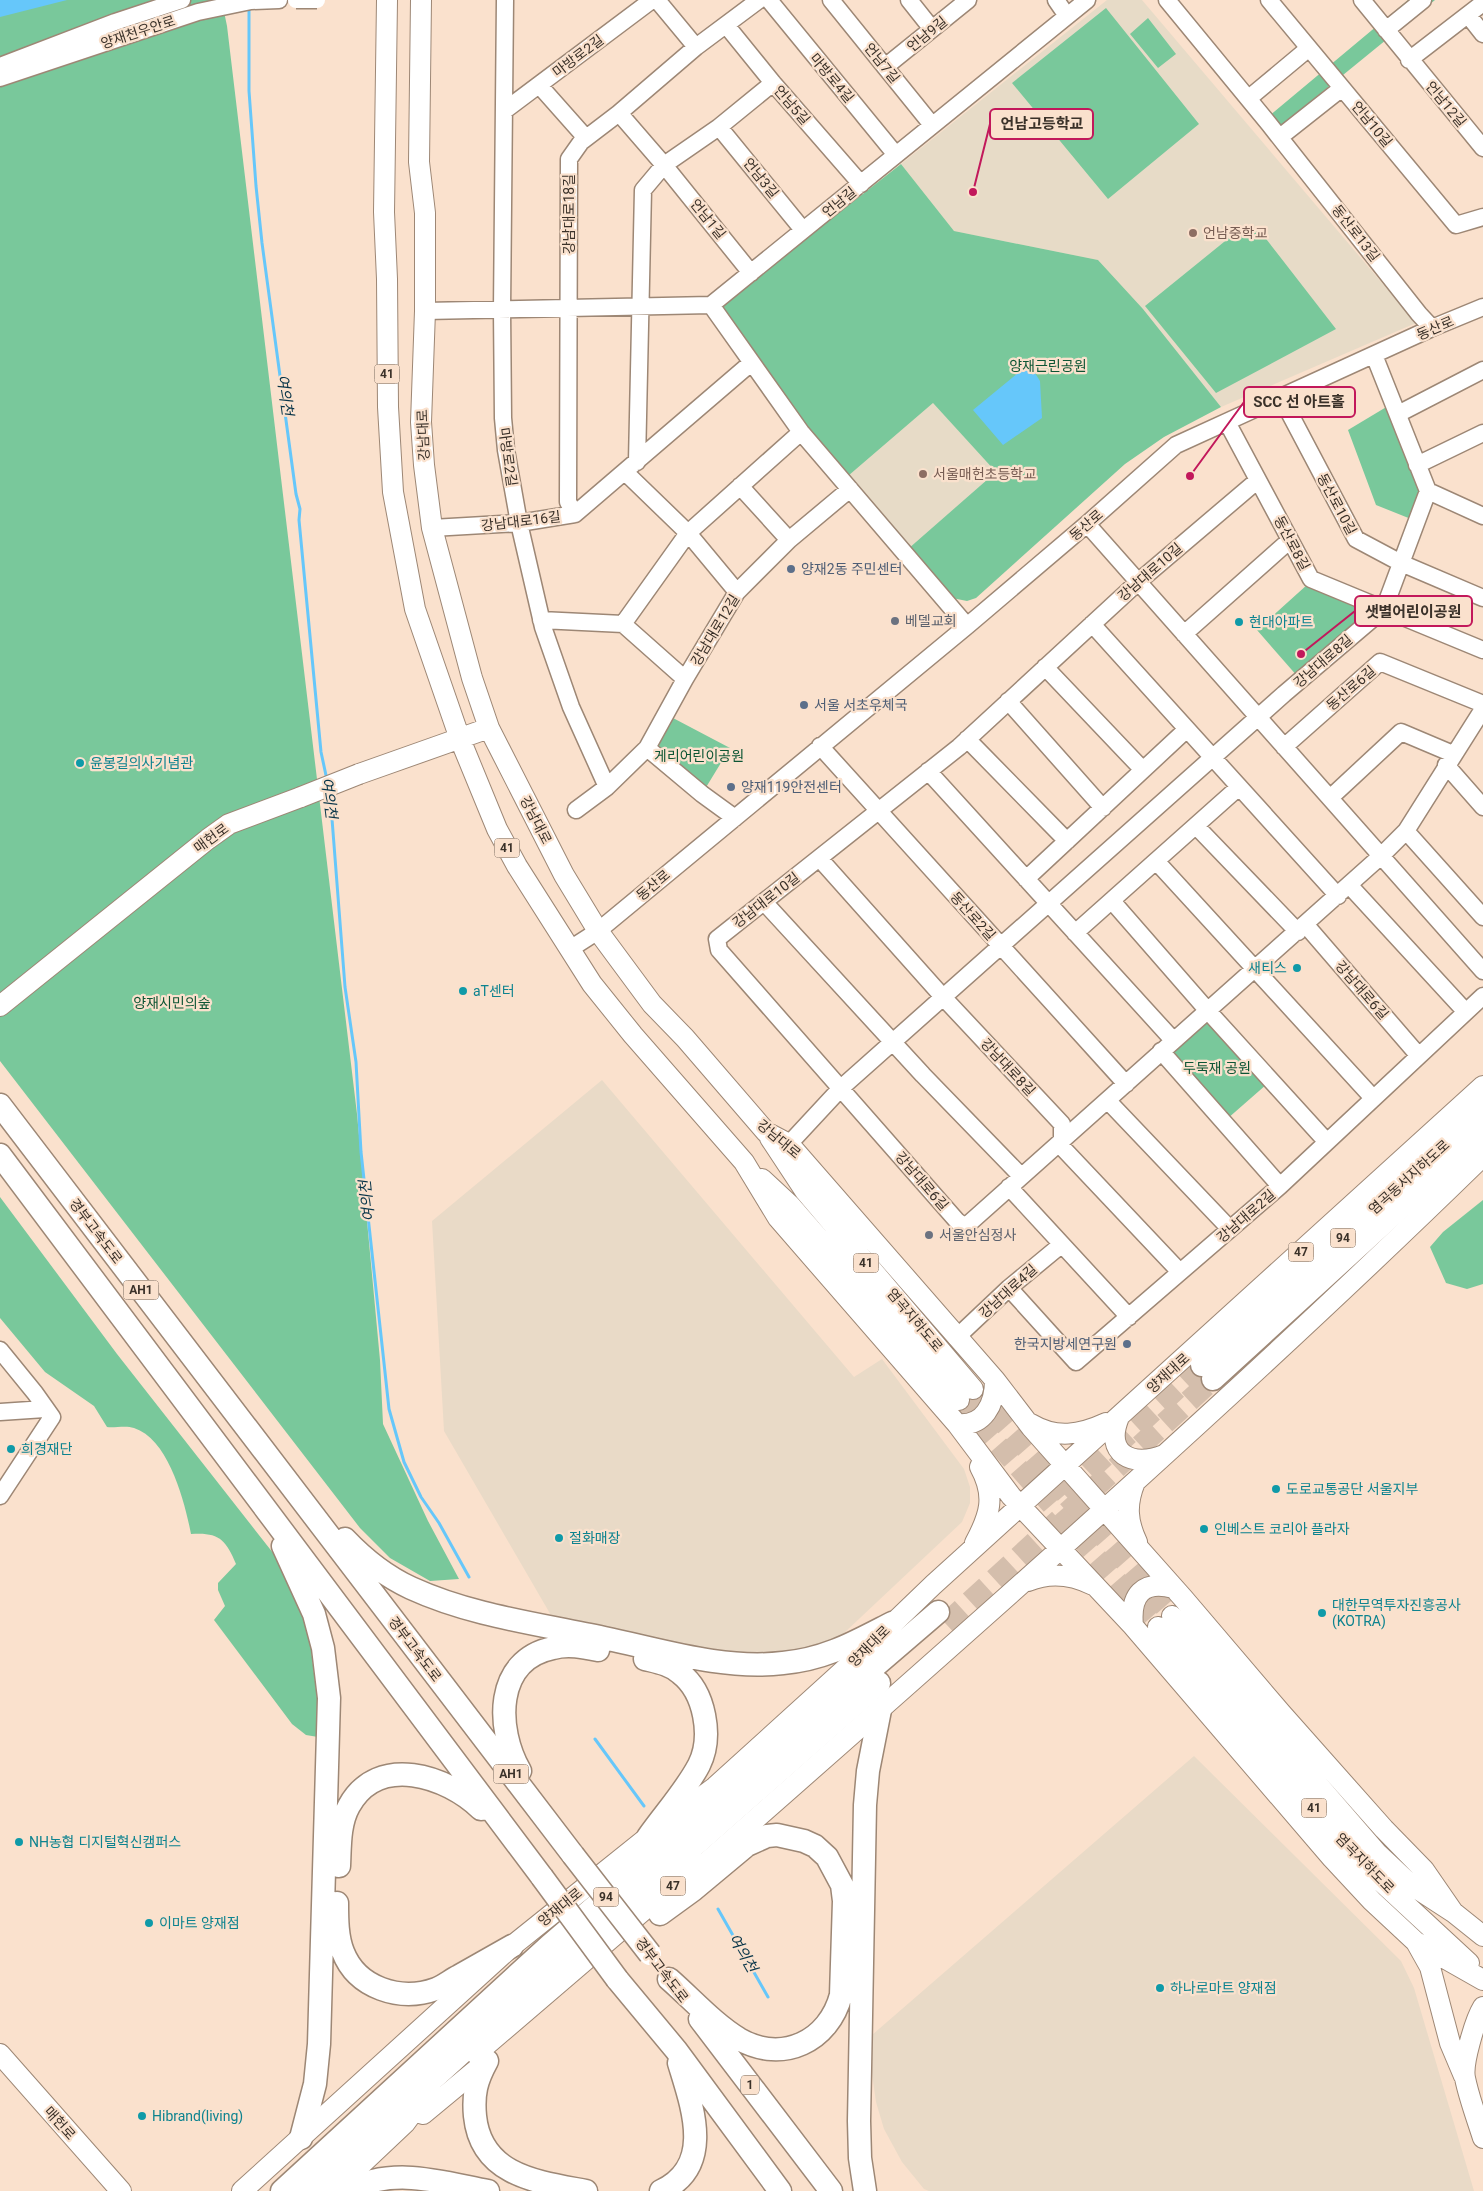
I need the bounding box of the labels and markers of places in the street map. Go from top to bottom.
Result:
callout: 언남고등학교 [990,109,1093,139]
place label: 언남중학교 [1203,225,1268,241]
marker: 언남중학교 [1187,227,1199,239]
callout: SCC 선 아트홀 [1244,387,1355,417]
place label: 서울매헌초등학교 [933,466,1036,482]
marker: 서울매헌초등학교 [917,468,929,480]
place label: 양재2동 주민센터 [801,561,903,577]
marker: 양재2동 주민센터 [785,563,797,575]
callout: 샛별어린이공원 [1355,596,1472,626]
place label: 베델교회 [905,613,957,629]
place label: 현대아파트 [1249,614,1314,630]
marker: 베델교회 [889,615,901,627]
marker: 현대아파트 [1233,616,1245,628]
place label: 서울 서초우체국 [814,697,908,713]
marker: 서울 서초우체국 [798,699,810,711]
place label: 윤봉길의사기념관 [90,755,193,771]
marker: 윤봉길의사기념관 [74,757,86,769]
place label: 양재119안전센터 [741,779,842,795]
marker: 양재119안전센터 [725,781,737,793]
place label: 새티스 [1248,960,1287,976]
marker: 새티스 [1291,962,1303,974]
place label: aT센터 [473,983,515,999]
marker: aT센터 [457,985,469,997]
place label: 서울안심정사 [939,1227,1016,1243]
marker: 서울안심정사 [923,1229,935,1241]
place label: 한국지방세연구원 [1014,1336,1117,1352]
marker: 한국지방세연구원 [1121,1338,1133,1350]
place label: 희경재단 [21,1441,73,1457]
marker: 희경재단 [5,1443,17,1455]
place label: 도로교통공단 서울지부 [1286,1481,1418,1497]
marker: 도로교통공단 서울지부 [1270,1483,1282,1495]
place label: 인베스트 코리아 플라자 [1214,1521,1350,1537]
marker: 인베스트 코리아 플라자 [1198,1523,1210,1535]
place label: 절화매장 [569,1530,621,1546]
marker: 절화매장 [553,1532,565,1544]
place label: 대한무역투자진흥공사 (KOTRA) [1332,1597,1461,1630]
marker: 대한무역투자진흥공사 (KOTRA) [1316,1607,1328,1619]
place label: NH농협 디지털혁신캠퍼스 [29,1834,181,1850]
marker: NH농협 디지털혁신캠퍼스 [13,1836,25,1848]
place label: 이마트 양재점 [159,1915,240,1931]
marker: 이마트 양재점 [143,1917,155,1929]
place label: 하나로마트 양재점 [1170,1980,1277,1996]
marker: 하나로마트 양재점 [1154,1982,1166,1994]
place label: Hibrand(living) [152,2108,243,2125]
marker: Hibrand(living) [136,2110,148,2122]

